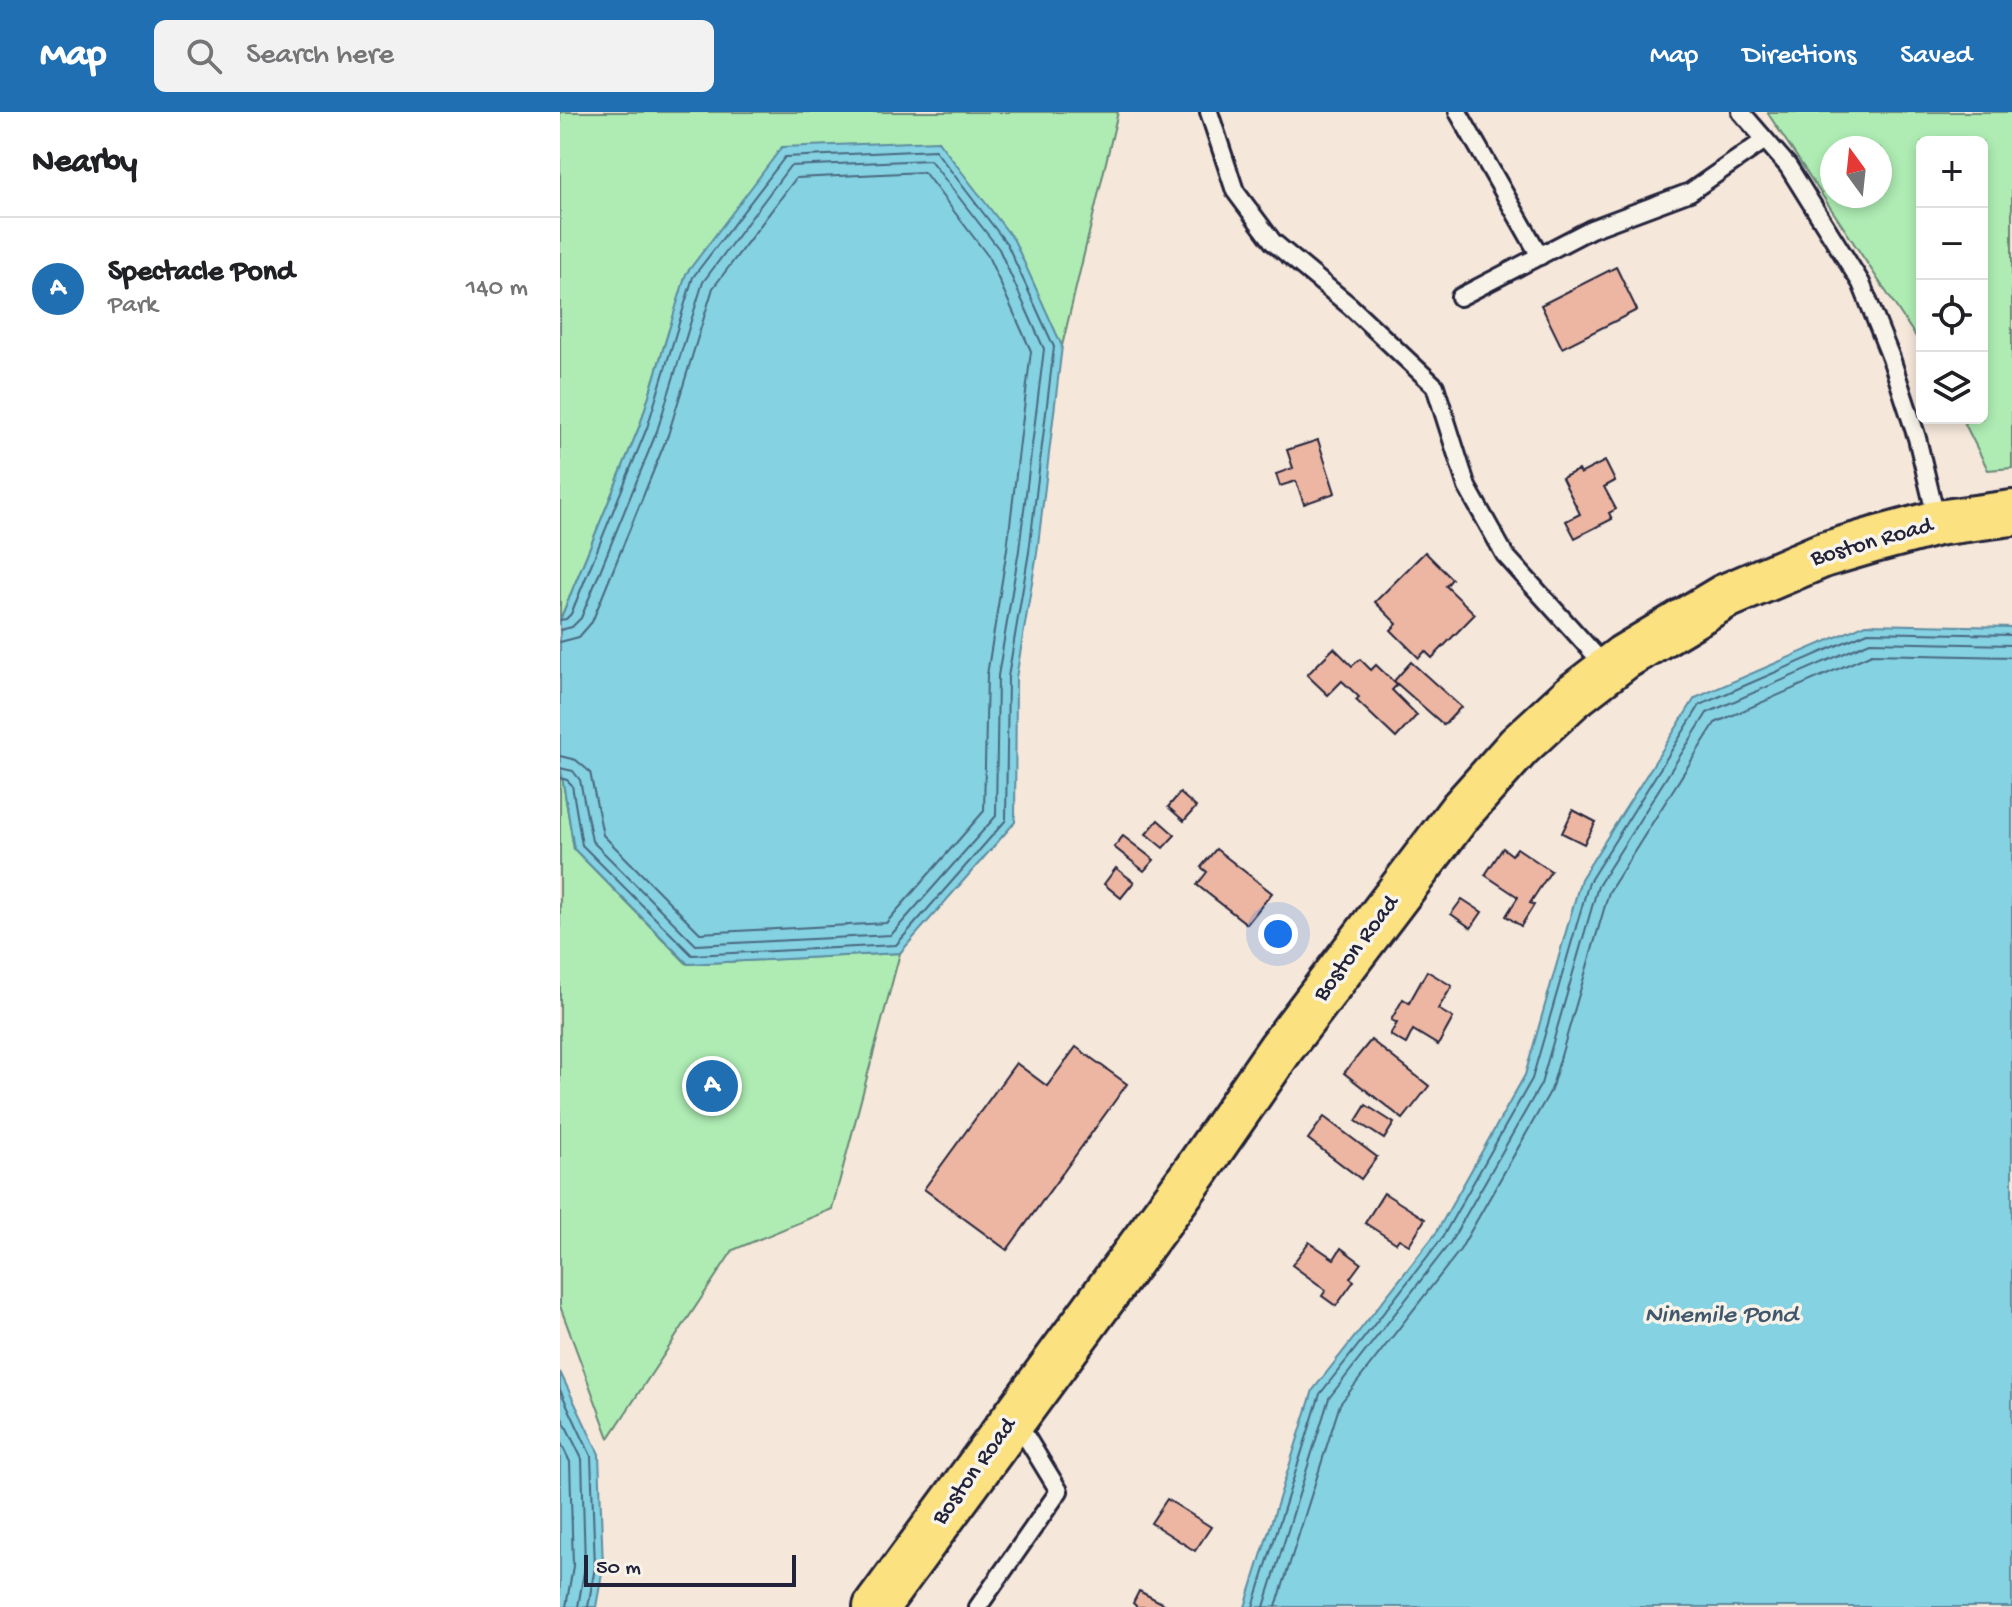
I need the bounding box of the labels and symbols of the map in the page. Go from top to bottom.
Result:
north arrow [1820,136,1892,208]
street label: Boston Road [1807,511,1938,574]
street label: Boston Road [1307,889,1407,1009]
your location [1258,914,1298,954]
pin: A [686,1056,738,1116]
water label: Ninemile Pond [1644,1301,1800,1332]
street label: Boston Road [926,1411,1025,1532]
scale bar [584,1551,796,1587]

